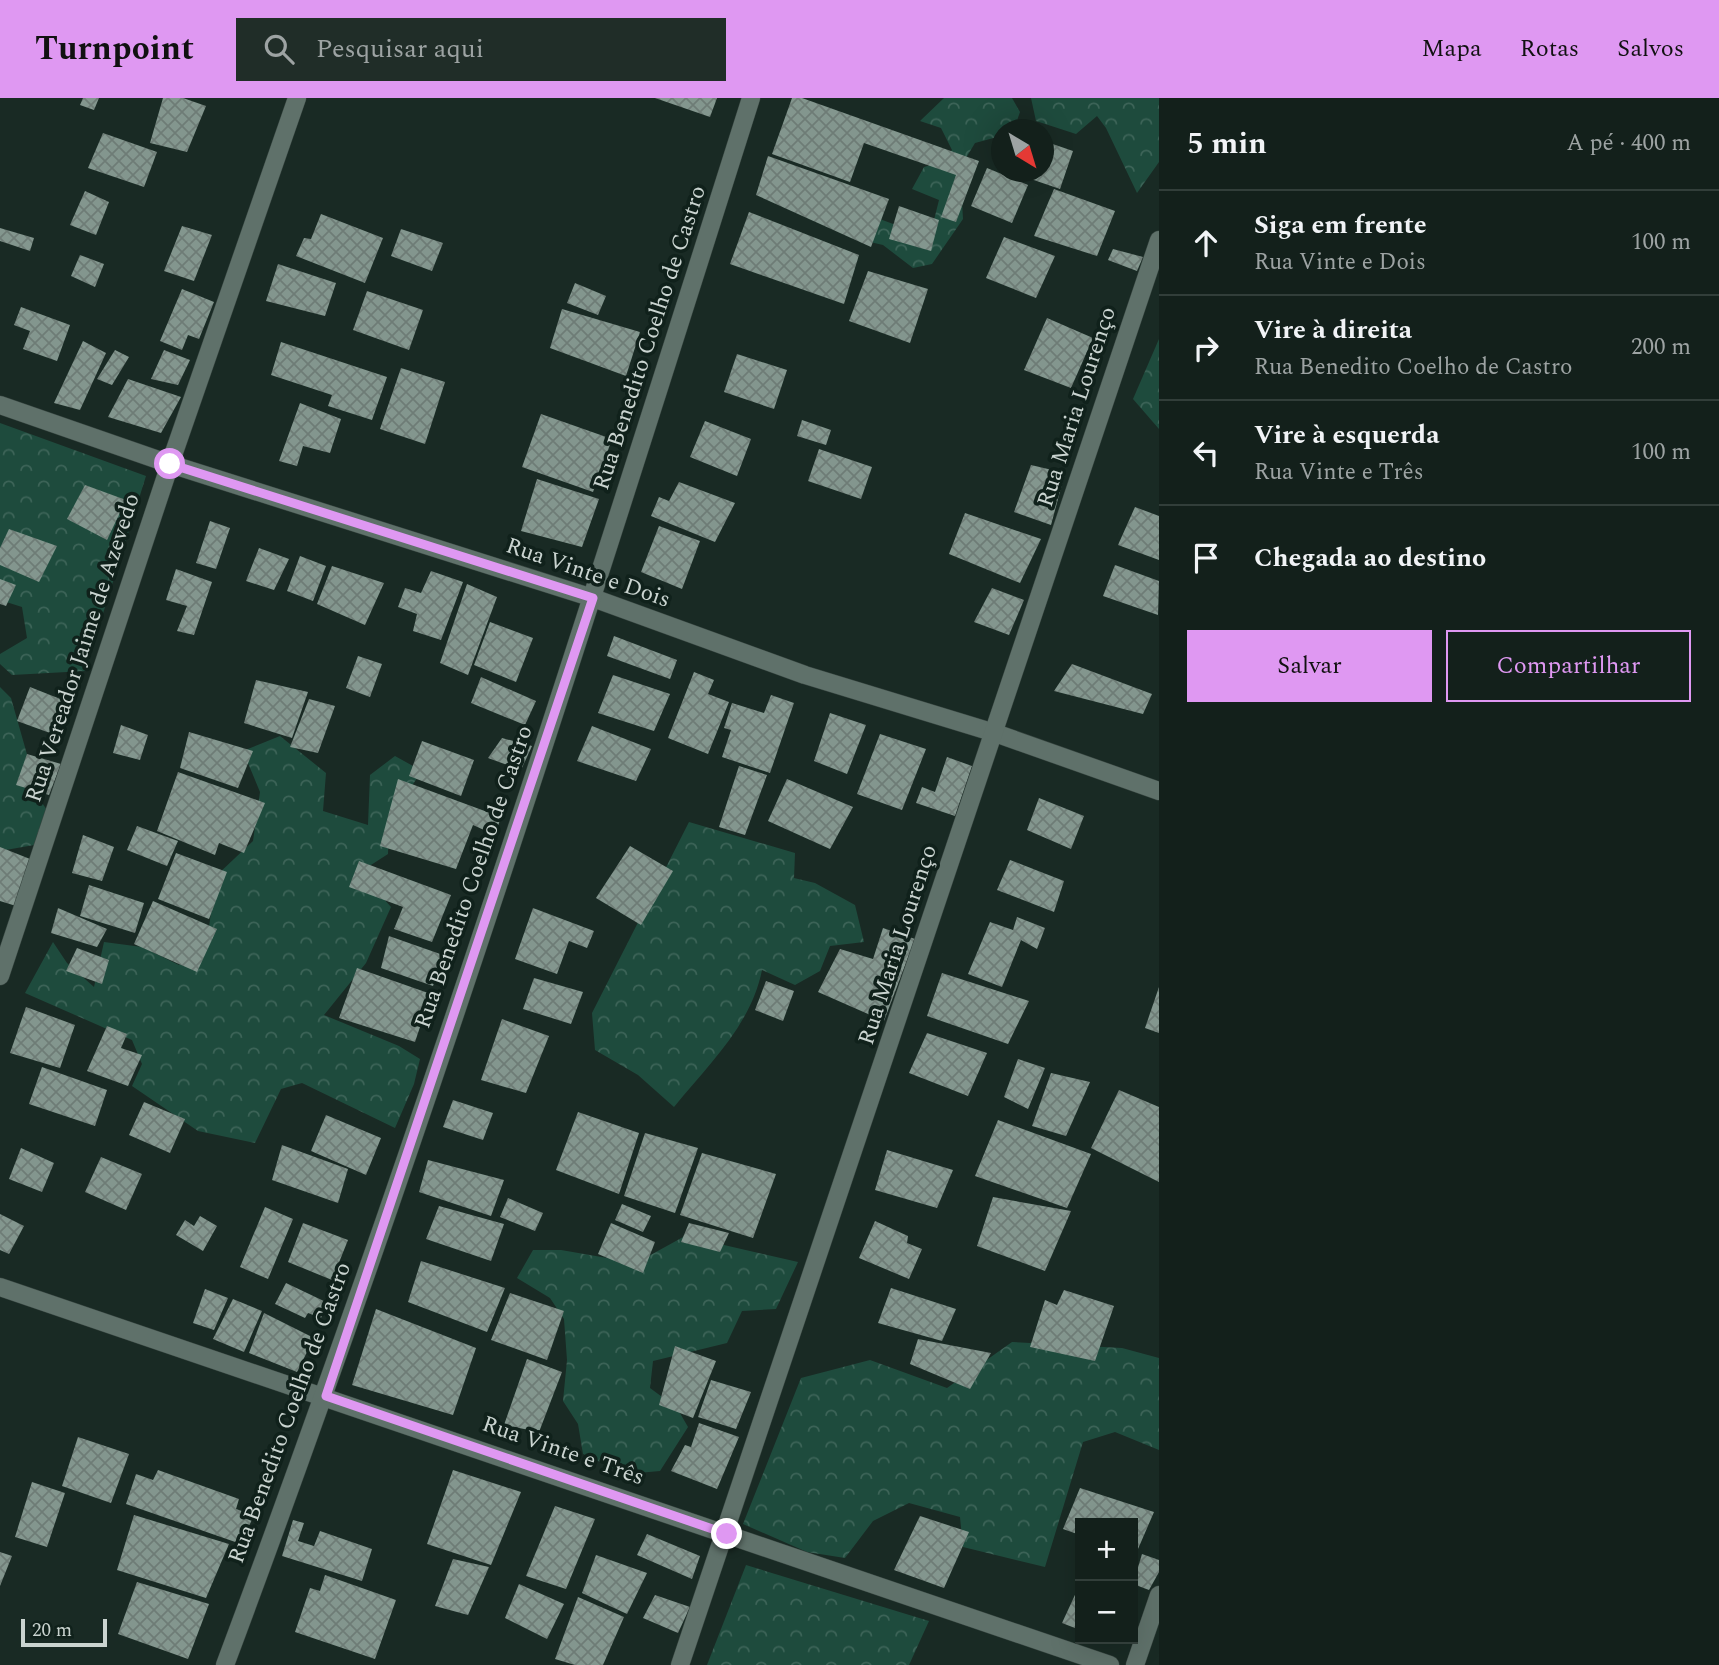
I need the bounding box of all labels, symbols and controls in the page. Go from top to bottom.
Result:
search box [236,18,726,81]
text: Turnpoint [35,24,194,74]
text: Pesquisar aqui [316,29,484,69]
icon: search [260,30,298,68]
text: Mapa [1422,31,1482,67]
text: Rotas [1520,31,1579,67]
text: Salvos [1617,31,1684,67]
north arrow [991,119,1054,182]
text: 5 min [1187,121,1267,167]
text: A pé · 400 m [1566,126,1691,161]
street label: Rua Benedito Coelho de Castro [584,181,716,495]
text: Siga em frente [1254,205,1427,245]
icon: ahead [1187,224,1225,262]
text: 100 m [1631,225,1691,260]
text: Rua Vinte e Dois [1254,245,1426,280]
street label: Rua Maria Lourenço [1028,302,1126,512]
text: Vire à direita [1254,310,1412,350]
icon: right [1187,329,1225,367]
text: 200 m [1631,330,1691,365]
text: Rua Benedito Coelho de Castro [1254,350,1572,385]
text: Vire à esquerda [1254,415,1440,455]
icon: left [1187,434,1225,472]
text: 100 m [1631,435,1691,470]
route start [154,448,185,479]
text: Rua Vinte e Três [1254,455,1424,490]
street label: Rua Vereador Jaime de Azevedo [16,489,150,807]
street label: Rua Vinte e Dois [501,528,675,618]
text: Chegada ao destino [1254,538,1486,578]
icon: arrive [1187,539,1225,577]
button: Salvar [1187,630,1432,702]
button: Compartilhar [1446,630,1691,702]
street label: Rua Benedito Coelho de Castro [406,721,542,1033]
street label: Rua Maria Lourenço [849,840,947,1050]
street label: Rua Benedito Coelho de Castro [219,1257,361,1569]
street label: Rua Vinte e Três [477,1407,649,1495]
route end [711,1518,742,1549]
map controls [1075,1518,1138,1644]
button: + [1075,1518,1138,1581]
button: − [1075,1581,1138,1644]
scale bar [21,1616,107,1648]
text: 20 m [32,1616,72,1645]

